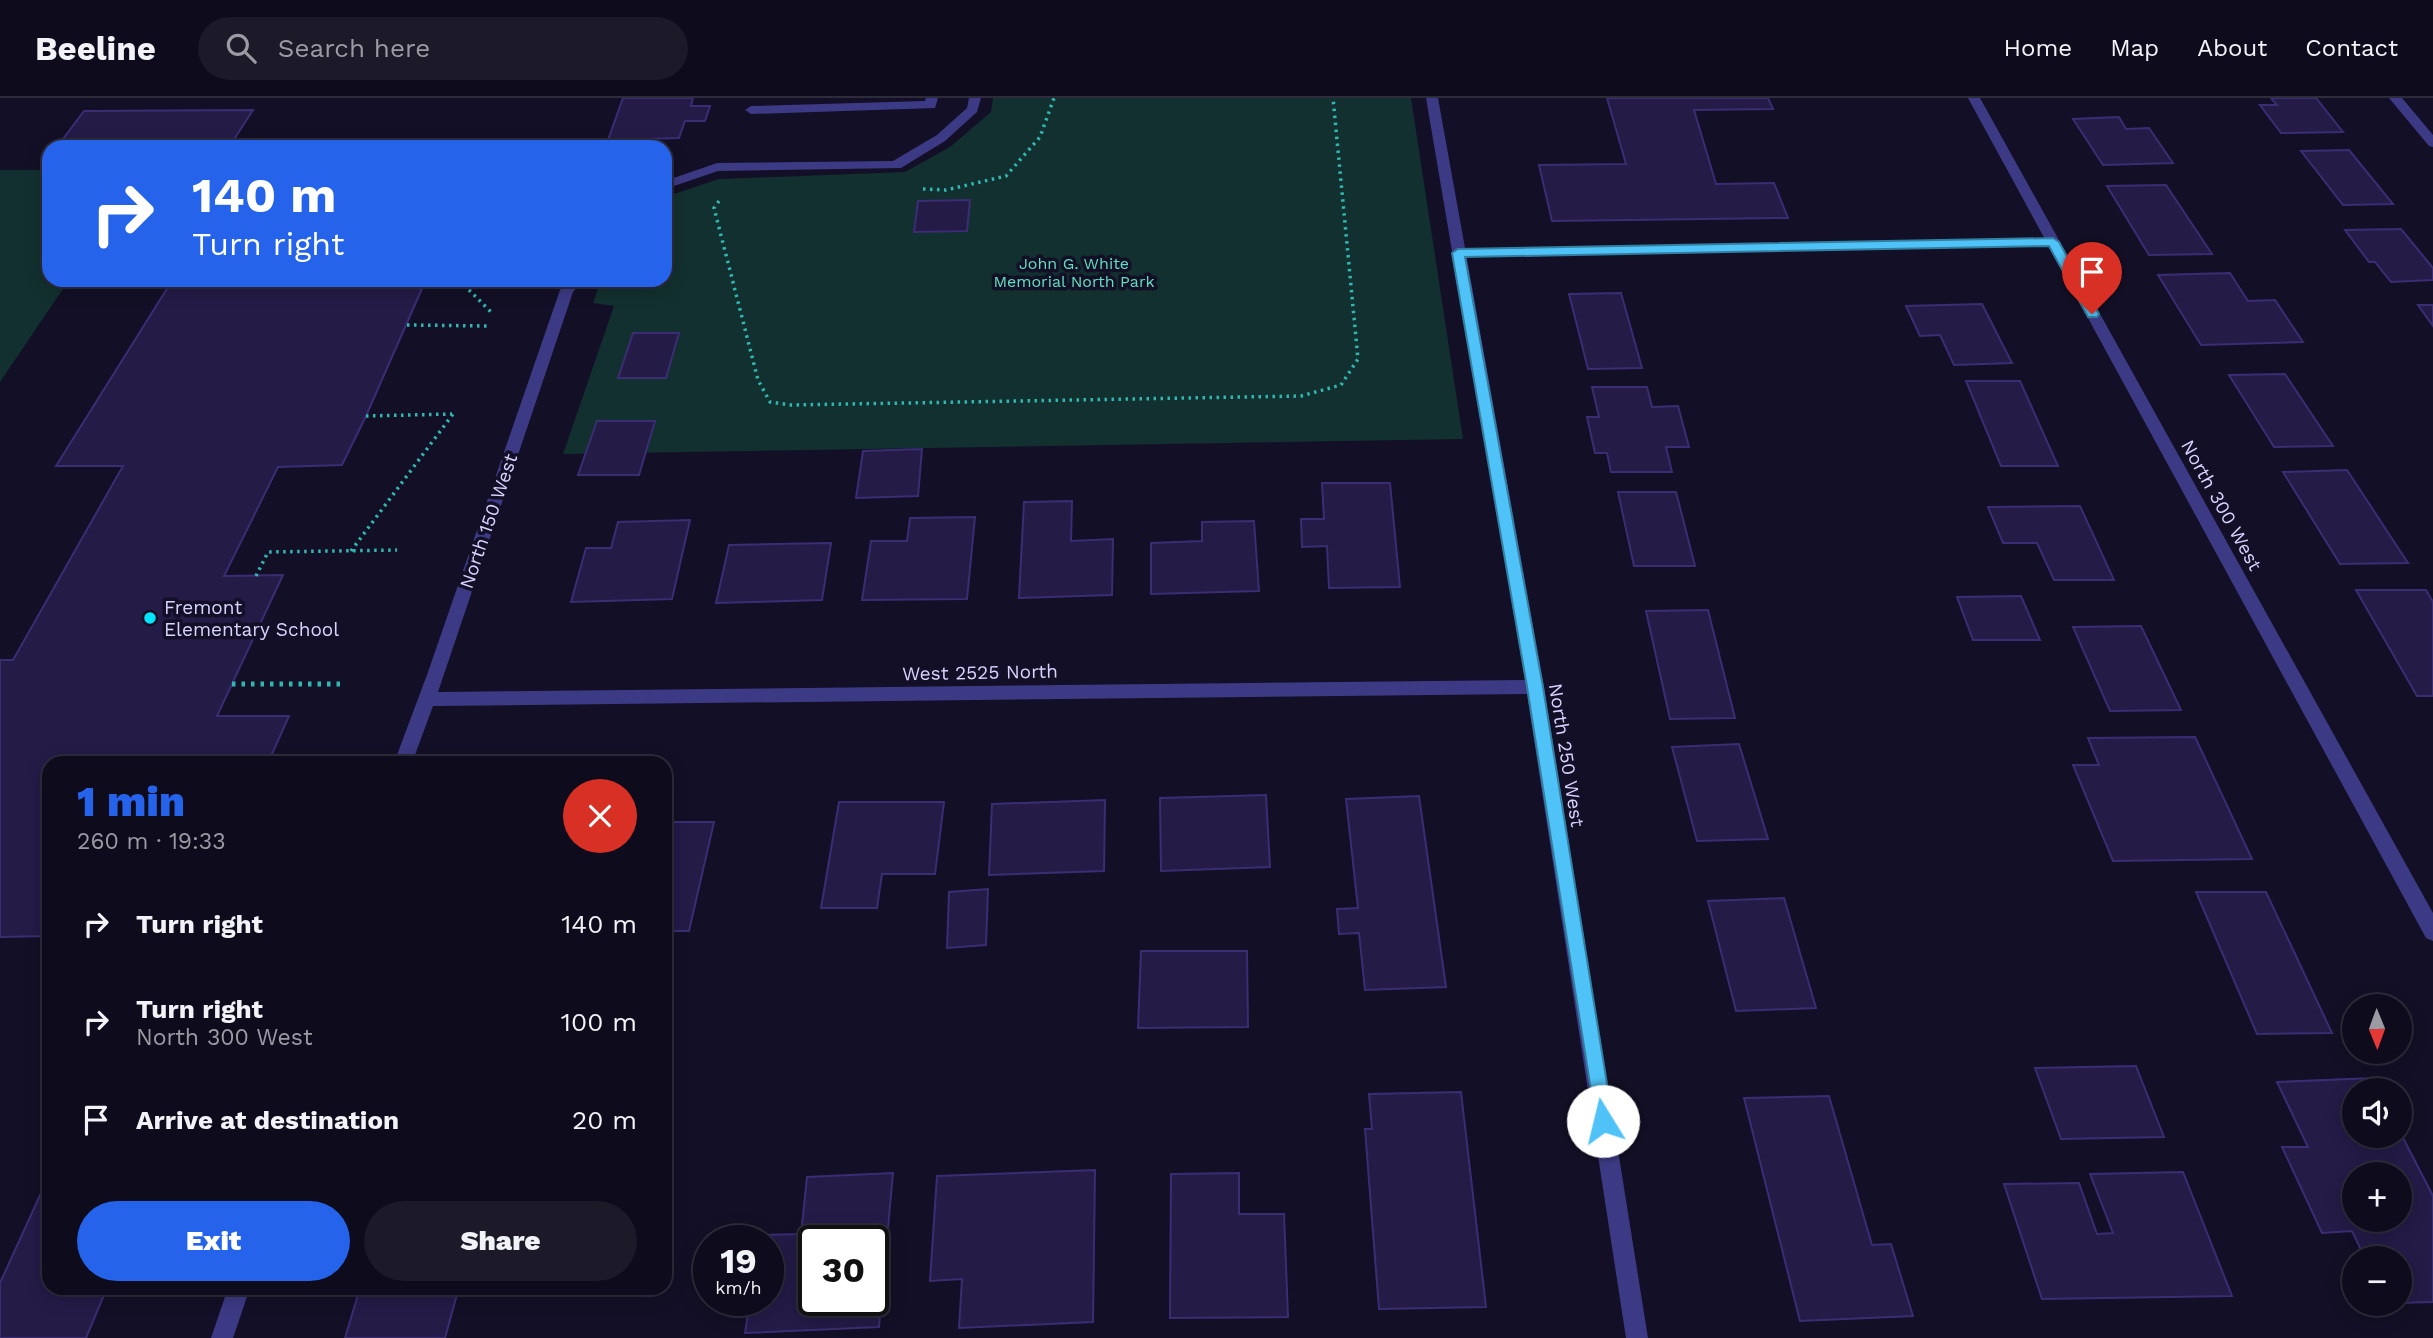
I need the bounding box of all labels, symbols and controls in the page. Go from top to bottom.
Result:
search box [198,17,688,80]
text: Beeline [35,29,156,68]
icon: search [222,29,260,67]
text: Search here [278,33,430,63]
text: Home [2004,34,2072,62]
text: Map [2110,34,2159,62]
text: About [2197,34,2267,62]
text: Contact [2305,34,2398,62]
text: 140 m [192,166,336,224]
icon: right [77,168,168,259]
text: Turn right [192,225,344,263]
pin [2062,242,2122,314]
icon: arrive [2073,253,2111,291]
park label: John G. White Memorial North Park [994,254,1155,291]
street label: North 300 West [2176,436,2267,575]
street label: North 150 West [455,451,522,592]
place label: Fremont Elementary School [164,596,339,641]
marker: Fremont Elementary School [142,610,158,626]
street label: West 2525 North [902,660,1058,685]
street label: North 250 West [1544,682,1589,829]
text: 1 min [77,777,185,826]
button: close [563,779,637,853]
text: 260 m · 19:33 [77,828,226,855]
icon: right [77,905,115,943]
text: Turn right [136,909,263,939]
text: 140 m [561,909,637,939]
text: Turn right [136,994,263,1024]
north arrow [2342,994,2412,1064]
map controls [2342,994,2412,1316]
icon: right [77,1003,115,1041]
text: 100 m [561,1007,637,1037]
text: North 300 West [136,1024,313,1051]
button: sound [2342,1078,2412,1148]
position arrow [1566,1084,1640,1158]
icon: arrive [77,1101,115,1139]
text: Arrive at destination [136,1105,399,1135]
text: 20 m [572,1105,637,1135]
button: + [2342,1162,2412,1232]
button: Exit [77,1201,350,1281]
button: Share [364,1201,637,1281]
speed limit sign: 30 [798,1225,889,1316]
text: 19 [720,1240,757,1282]
button: − [2342,1246,2412,1316]
text: km/h [715,1277,762,1298]

